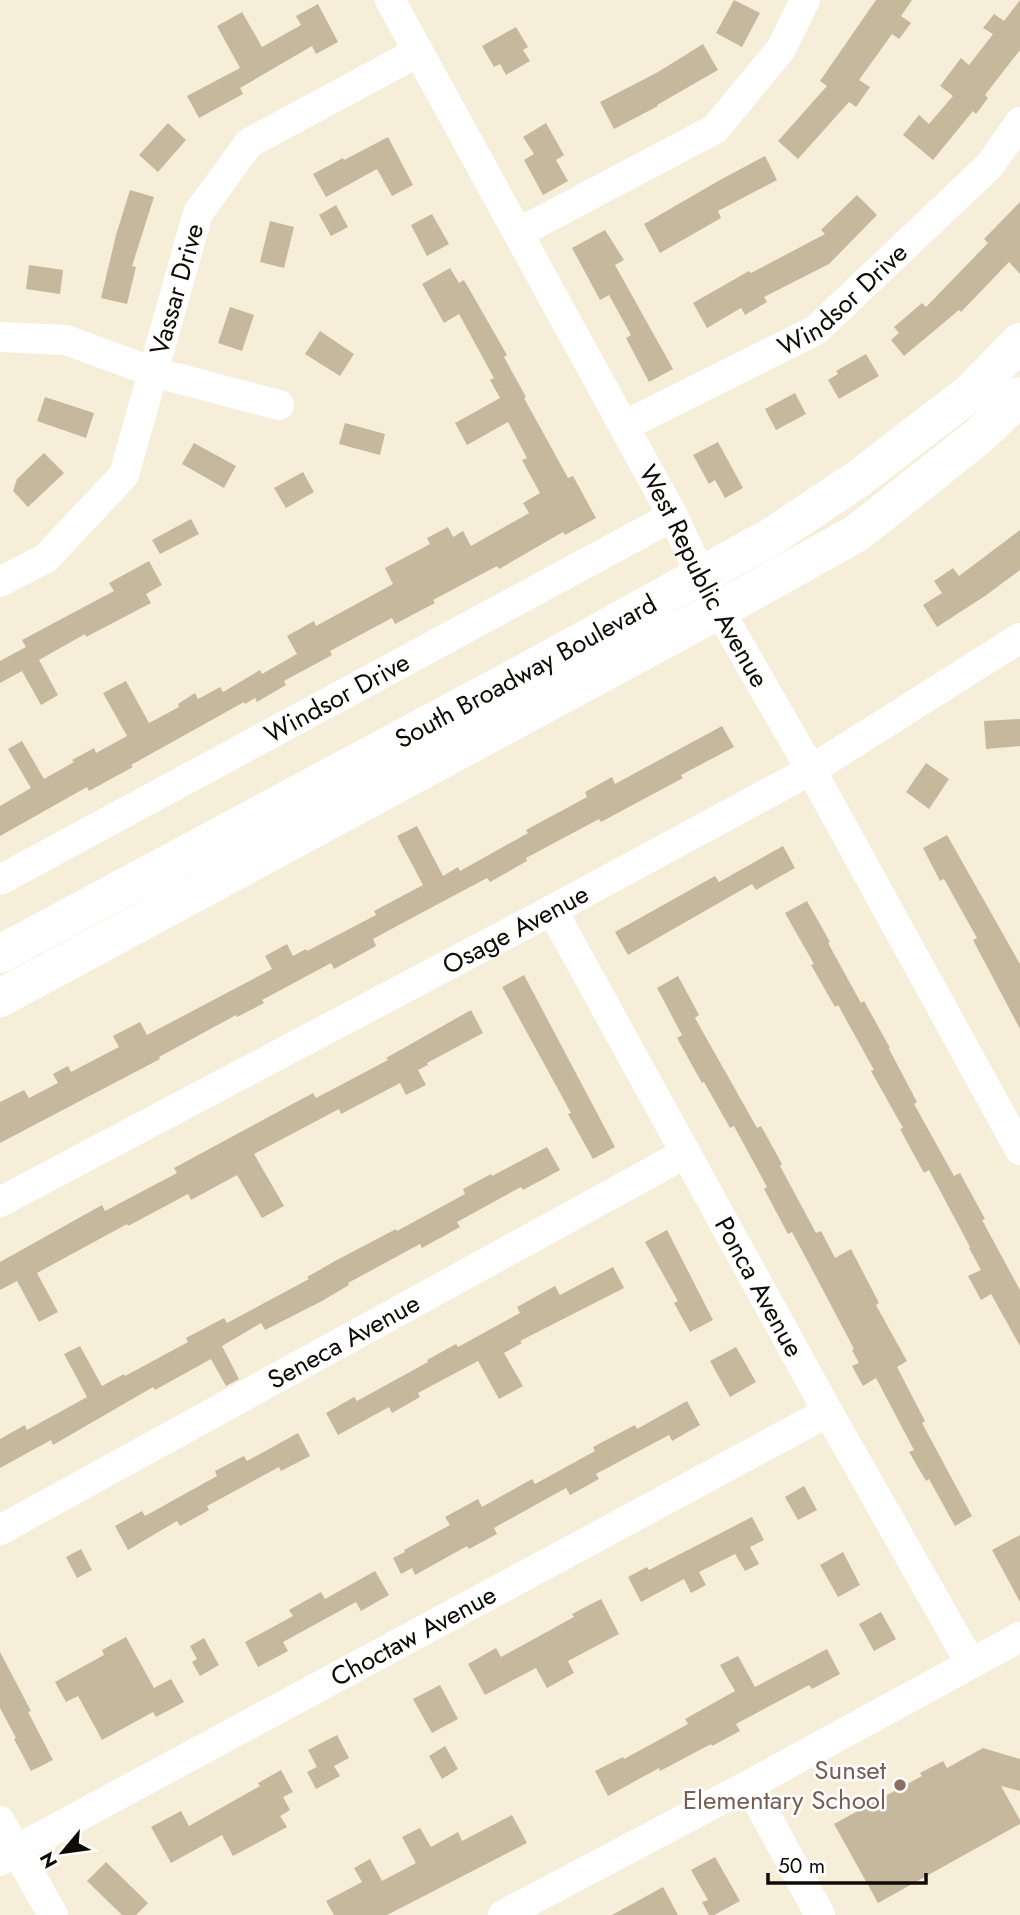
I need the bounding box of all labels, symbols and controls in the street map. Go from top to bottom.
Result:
street label: Vassar Drive [140,219,213,359]
street label: Windsor Drive [771,234,916,365]
street label: West Republic Avenue [629,458,778,694]
street label: South Broadway Boulevard [388,585,664,758]
street label: Windsor Drive [257,643,416,753]
street label: Osage Avenue [435,875,595,984]
street label: Ponca Avenue [705,1210,813,1364]
street label: Seneca Avenue [261,1284,427,1398]
street label: Choctaw Avenue [324,1575,503,1696]
place label: Sunset Elementary School [683,1751,887,1819]
marker: Sunset Elementary School [892,1777,908,1793]
north arrow [28,1817,98,1887]
scale bar [768,1842,926,1886]
text: N [33,1847,64,1873]
text: 50 m [778,1851,825,1881]

